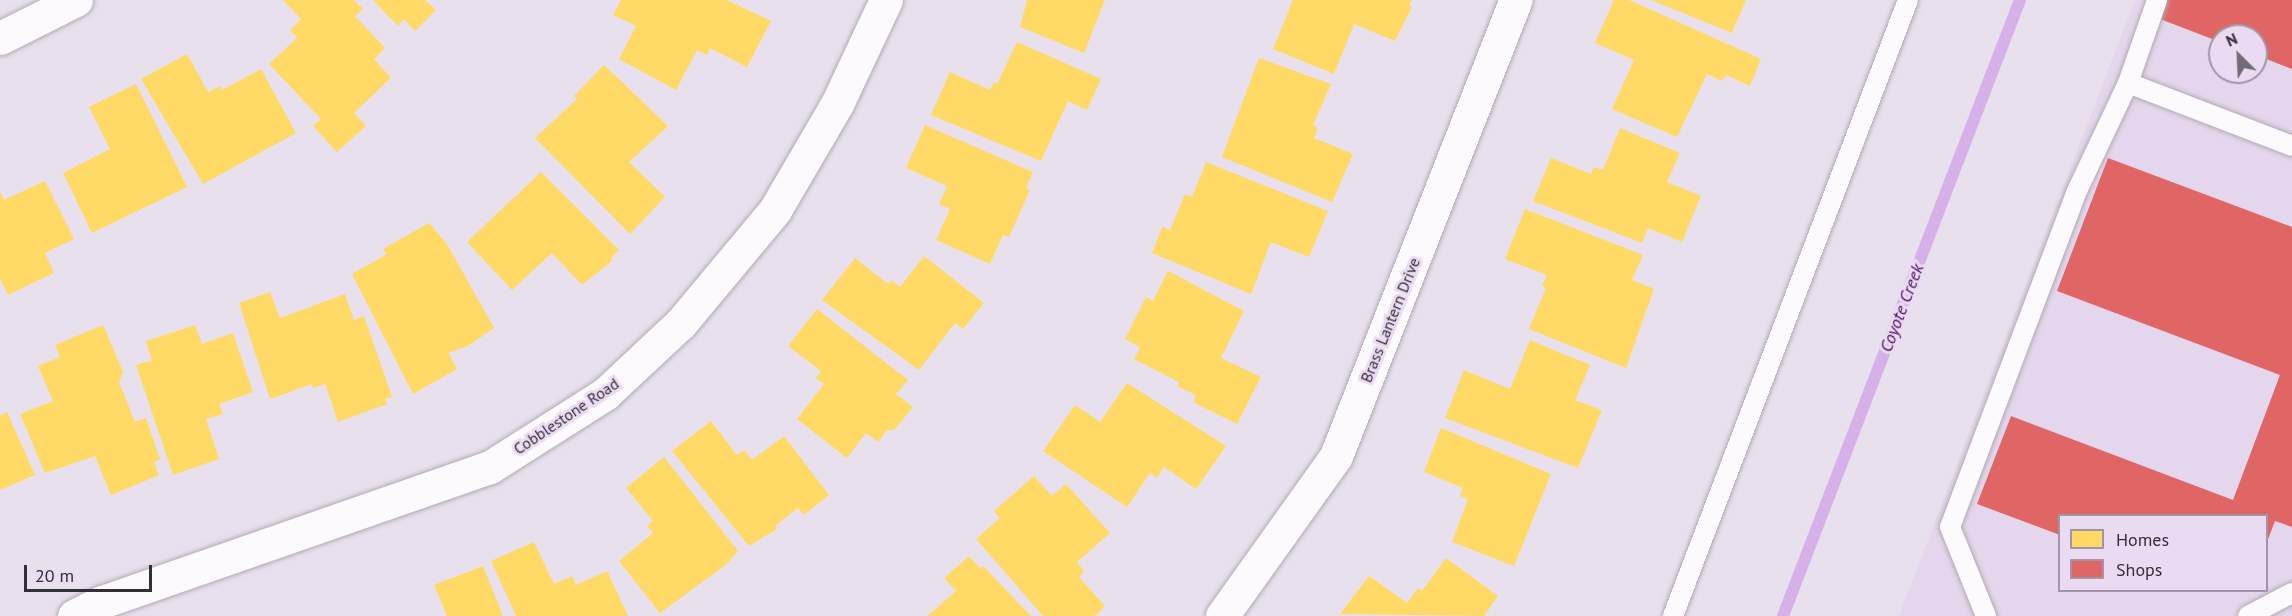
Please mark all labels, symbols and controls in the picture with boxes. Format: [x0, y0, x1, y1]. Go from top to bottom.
north arrow [2208, 24, 2268, 84]
text: N [2223, 28, 2240, 51]
street label: Brass Lantern Drive [1356, 255, 1424, 385]
water label: Coyote Creek [1875, 261, 1929, 355]
street label: Cobblestone Road [510, 374, 622, 458]
legend [2058, 514, 2268, 592]
text: Homes [2116, 528, 2169, 551]
scale bar [27, 553, 154, 591]
text: Shops [2116, 558, 2162, 581]
text: 20 m [35, 564, 74, 587]

